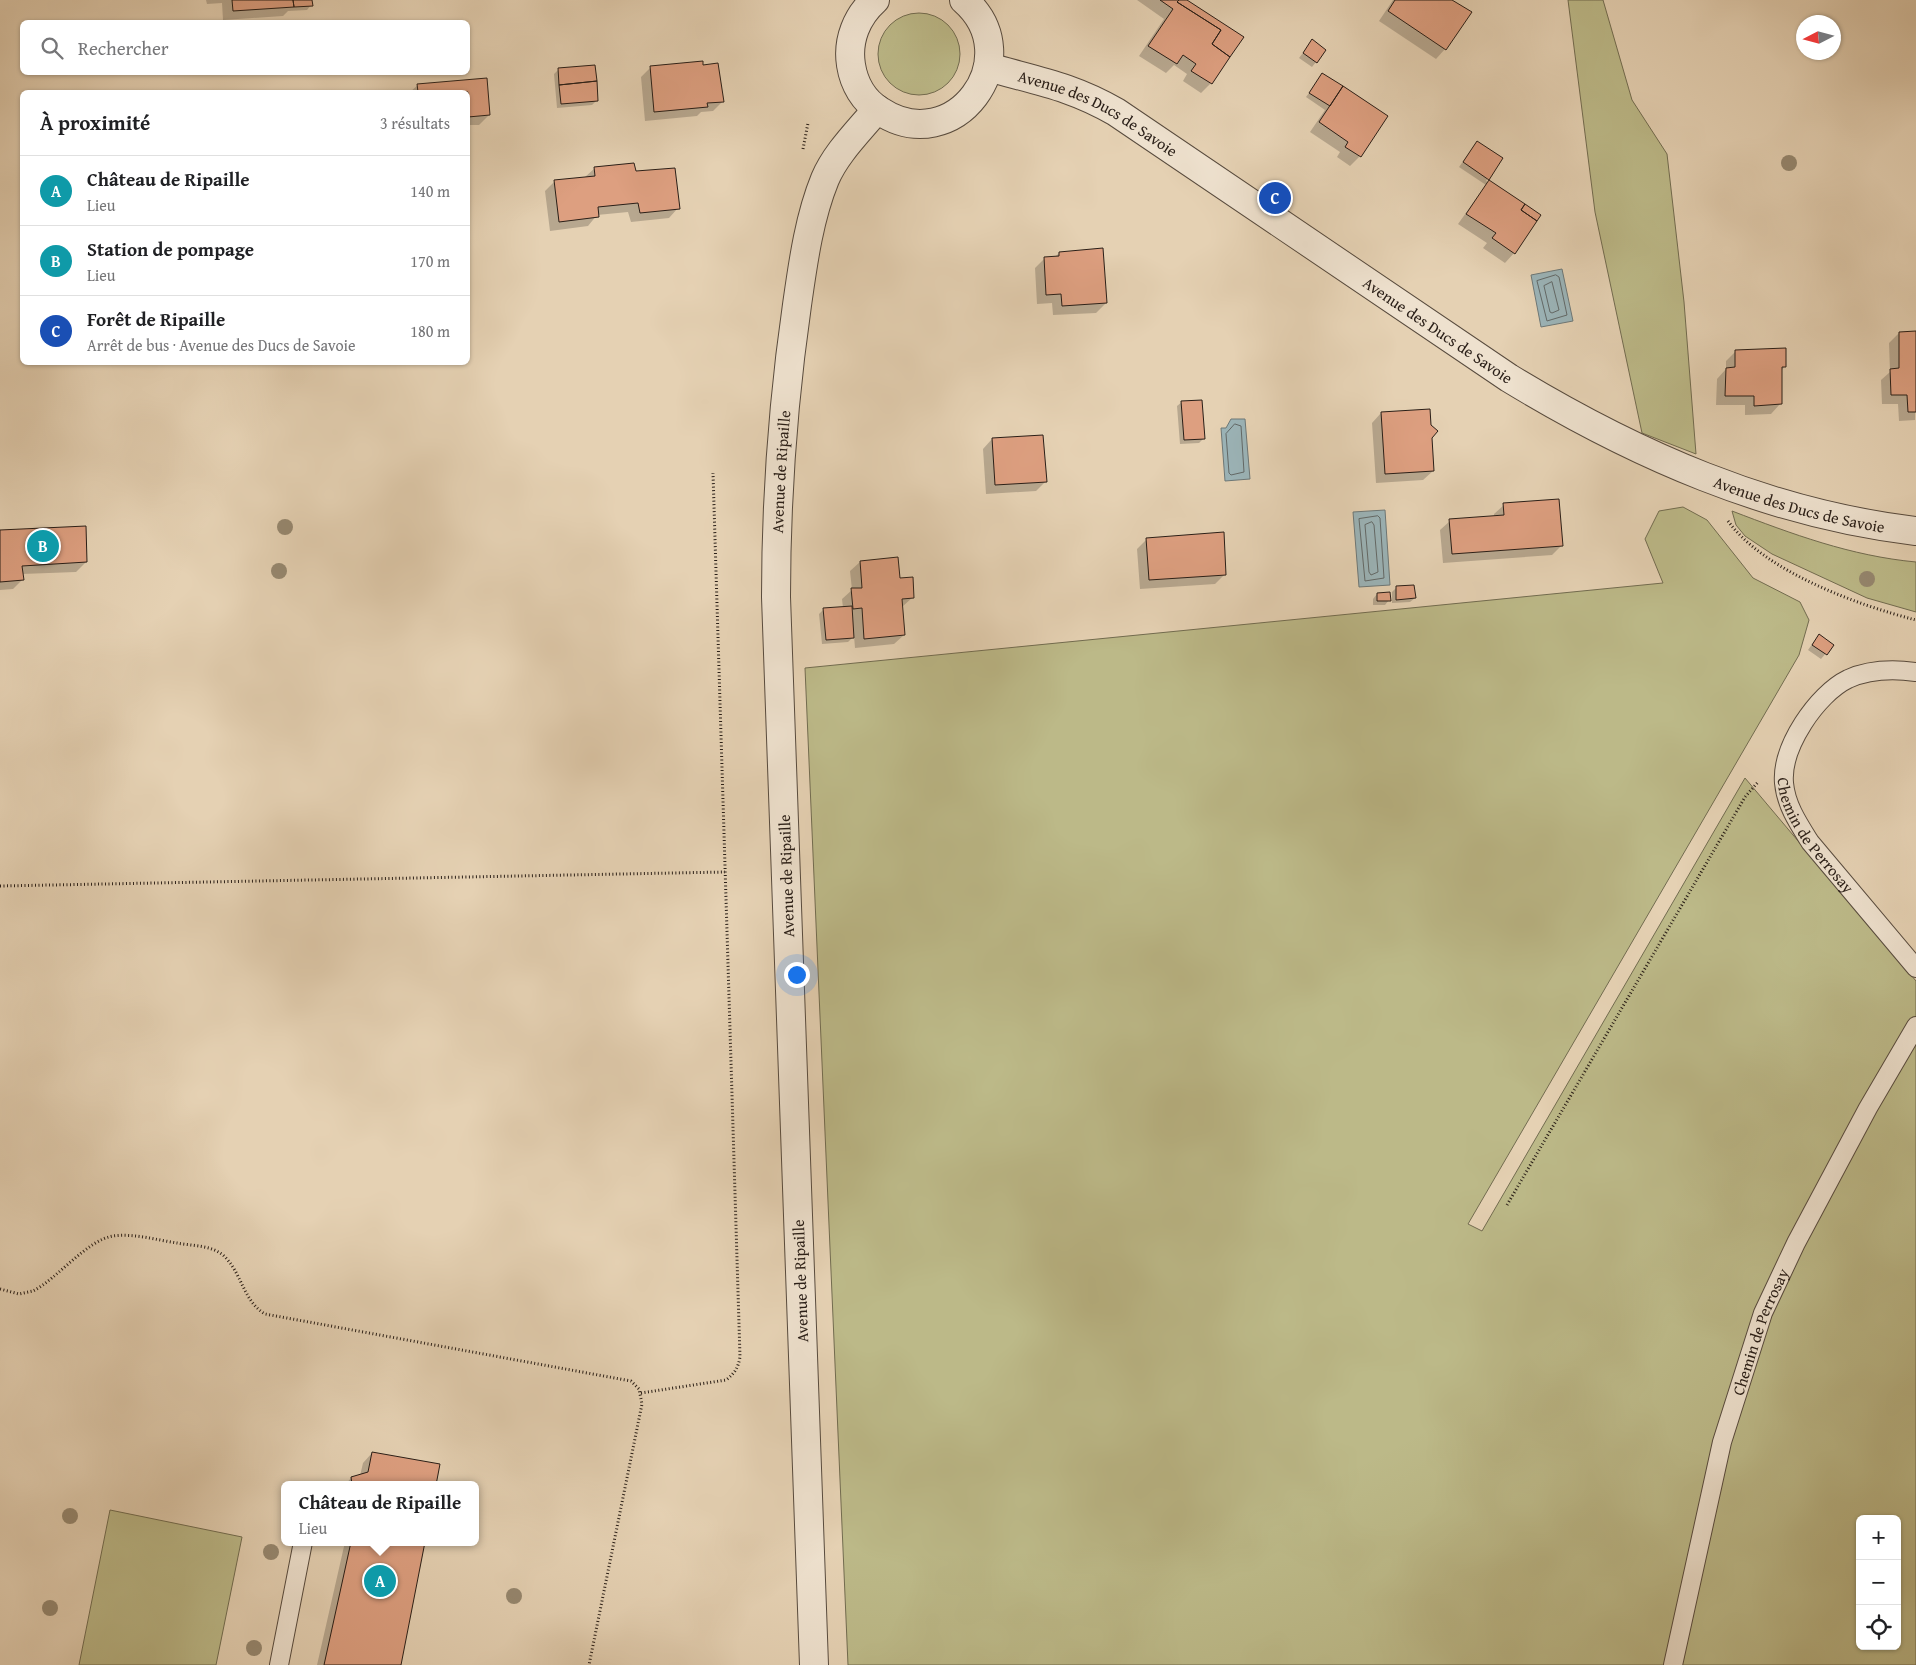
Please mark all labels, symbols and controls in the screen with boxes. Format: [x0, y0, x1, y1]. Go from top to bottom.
north arrow [1796, 15, 1841, 60]
search box [20, 20, 470, 75]
icon: search [38, 34, 66, 62]
text: Rechercher [78, 34, 169, 62]
street label: Avenue des Ducs de Savoie [1016, 64, 1182, 162]
text: À proximité [40, 107, 150, 138]
text: 3 résultats [380, 111, 450, 135]
text: Château de Ripaille [87, 165, 250, 193]
text: A [51, 179, 61, 203]
text: 140 m [410, 179, 450, 203]
pin: C [1259, 179, 1291, 217]
text: Lieu [87, 193, 115, 217]
text: Station de pompage [87, 235, 254, 263]
text: B [51, 249, 61, 273]
text: 170 m [410, 249, 450, 273]
text: Lieu [87, 263, 115, 287]
street label: Avenue des Ducs de Savoie [1358, 271, 1518, 389]
text: Forêt de Ripaille [87, 305, 225, 333]
text: C [51, 319, 61, 343]
text: 180 m [410, 319, 450, 343]
text: Arrêt de bus · Avenue des Ducs de Savoie [87, 333, 356, 357]
street label: Avenue de Ripaille [765, 409, 796, 534]
street label: Avenue des Ducs de Savoie [1710, 469, 1887, 539]
pin: B [27, 527, 59, 565]
street label: Chemin de Perrosay [1772, 777, 1860, 898]
street label: Avenue de Ripaille [772, 814, 800, 938]
your location [784, 962, 810, 988]
street label: Avenue de Ripaille [786, 1219, 814, 1343]
street label: Chemin de Perrosay [1726, 1264, 1794, 1398]
popup [281, 1481, 479, 1546]
text: Château de Ripaille [299, 1488, 461, 1516]
map controls [1856, 1515, 1901, 1650]
button: + [1856, 1515, 1901, 1560]
text: Lieu [299, 1516, 327, 1540]
button: − [1856, 1560, 1901, 1605]
pin: A [364, 1562, 396, 1600]
button: locate [1856, 1605, 1901, 1650]

